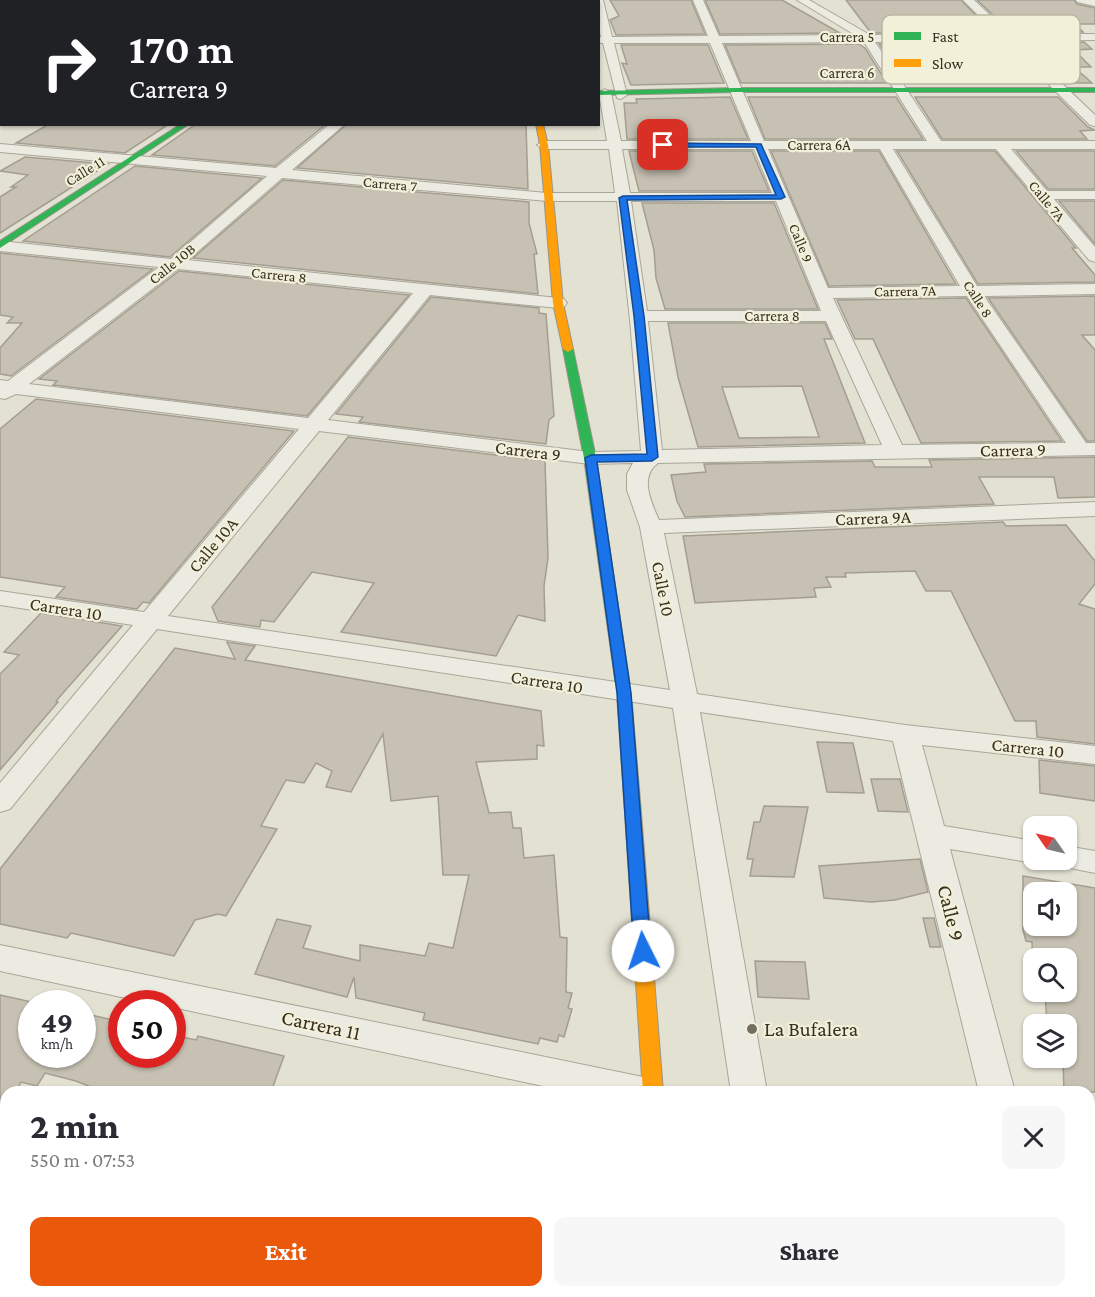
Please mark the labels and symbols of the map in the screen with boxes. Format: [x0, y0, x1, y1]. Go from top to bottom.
legend [882, 15, 1080, 84]
text: Fast [932, 28, 959, 45]
street label: Carrera 5 [820, 29, 874, 45]
text: Slow [932, 55, 964, 72]
street label: Carrera 6 [819, 65, 875, 81]
pin [637, 119, 688, 170]
street label: Carrera 6A [787, 137, 851, 153]
street label: Calle 11 [63, 153, 107, 189]
street label: Carrera 7 [362, 174, 418, 194]
street label: Calle 7A [1025, 177, 1069, 225]
street label: Calle 9 [786, 221, 816, 265]
street label: Calle 10B [146, 241, 198, 287]
street label: Carrera 8 [251, 264, 307, 286]
street label: Calle 8 [960, 277, 996, 321]
street label: Carrera 7A [874, 282, 937, 300]
street label: Carrera 8 [744, 308, 800, 324]
street label: Carrera 9 [494, 437, 562, 465]
street label: Carrera 9 [980, 439, 1046, 461]
street label: Carrera 9A [835, 507, 912, 529]
street label: Calle 10A [184, 513, 242, 577]
street label: Calle 10 [648, 560, 678, 618]
street label: Carrera 10 [28, 593, 104, 625]
street label: Carrera 10 [509, 666, 585, 698]
street label: Carrera 10 [991, 734, 1065, 762]
north arrow [1023, 816, 1077, 870]
street label: Calle 9 [932, 883, 970, 943]
position arrow [611, 919, 675, 983]
speed limit sign: 50 [108, 990, 186, 1068]
street label: Carrera 11 [279, 1005, 363, 1045]
place label: La Bufalera [764, 1017, 858, 1041]
marker: La Bufalera [745, 1022, 759, 1036]

